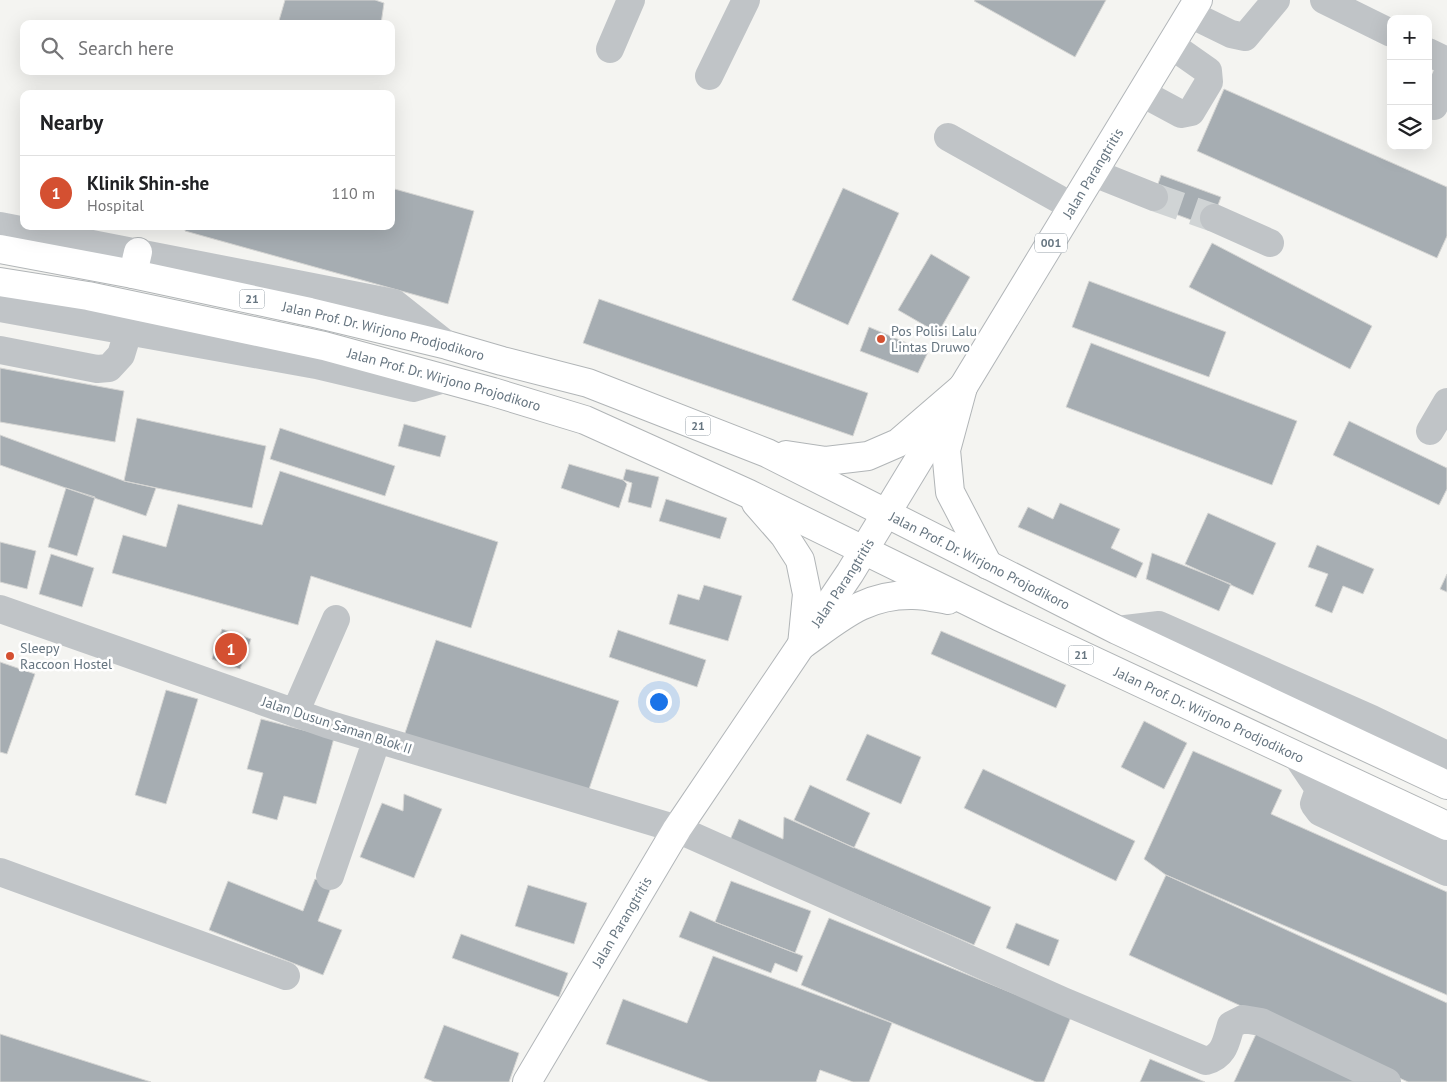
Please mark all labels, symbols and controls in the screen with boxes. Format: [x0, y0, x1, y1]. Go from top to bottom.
map controls [1387, 15, 1432, 150]
button: + [1387, 15, 1432, 60]
search box [20, 20, 395, 75]
icon: search [38, 34, 66, 62]
text: Search here [78, 36, 174, 60]
button: − [1387, 60, 1432, 105]
button: layers [1387, 105, 1432, 150]
text: Nearby [40, 109, 103, 136]
street label: Jalan Parangtritis [1058, 125, 1127, 222]
text: Klinik Shin-she [87, 171, 209, 195]
text: 1 [51, 183, 61, 203]
text: 110 m [332, 183, 375, 203]
text: Hospital [87, 195, 144, 215]
road number: 001 [1035, 234, 1067, 252]
road number: 21 [240, 290, 264, 308]
street label: Jalan Prof. Dr. Wirjono Prodjodikoro [280, 297, 487, 364]
place label: Pos Polisi Lalu Lintas Druwo [891, 322, 977, 356]
marker: Pos Polisi Lalu Lintas Druwo [875, 333, 887, 345]
street label: Jalan Prof. Dr. Wirjono Projodikoro [344, 344, 543, 415]
road number: 21 [686, 416, 710, 436]
street label: Jalan Prof. Dr. Wirjono Projodikoro [886, 507, 1073, 614]
street label: Jalan Parangtritis [807, 535, 878, 631]
pin: 1 [215, 630, 247, 668]
place label: Sleepy Raccoon Hostel [20, 639, 112, 673]
road number: 21 [1068, 646, 1094, 664]
marker: Sleepy Raccoon Hostel [4, 650, 16, 662]
street label: Jalan Prof. Dr. Wirjono Prodjodikoro [1110, 662, 1307, 767]
your location [646, 689, 672, 715]
street label: Jalan Dusun Saman Blok II [259, 692, 414, 758]
street label: Jalan Parangtritis [587, 873, 656, 972]

